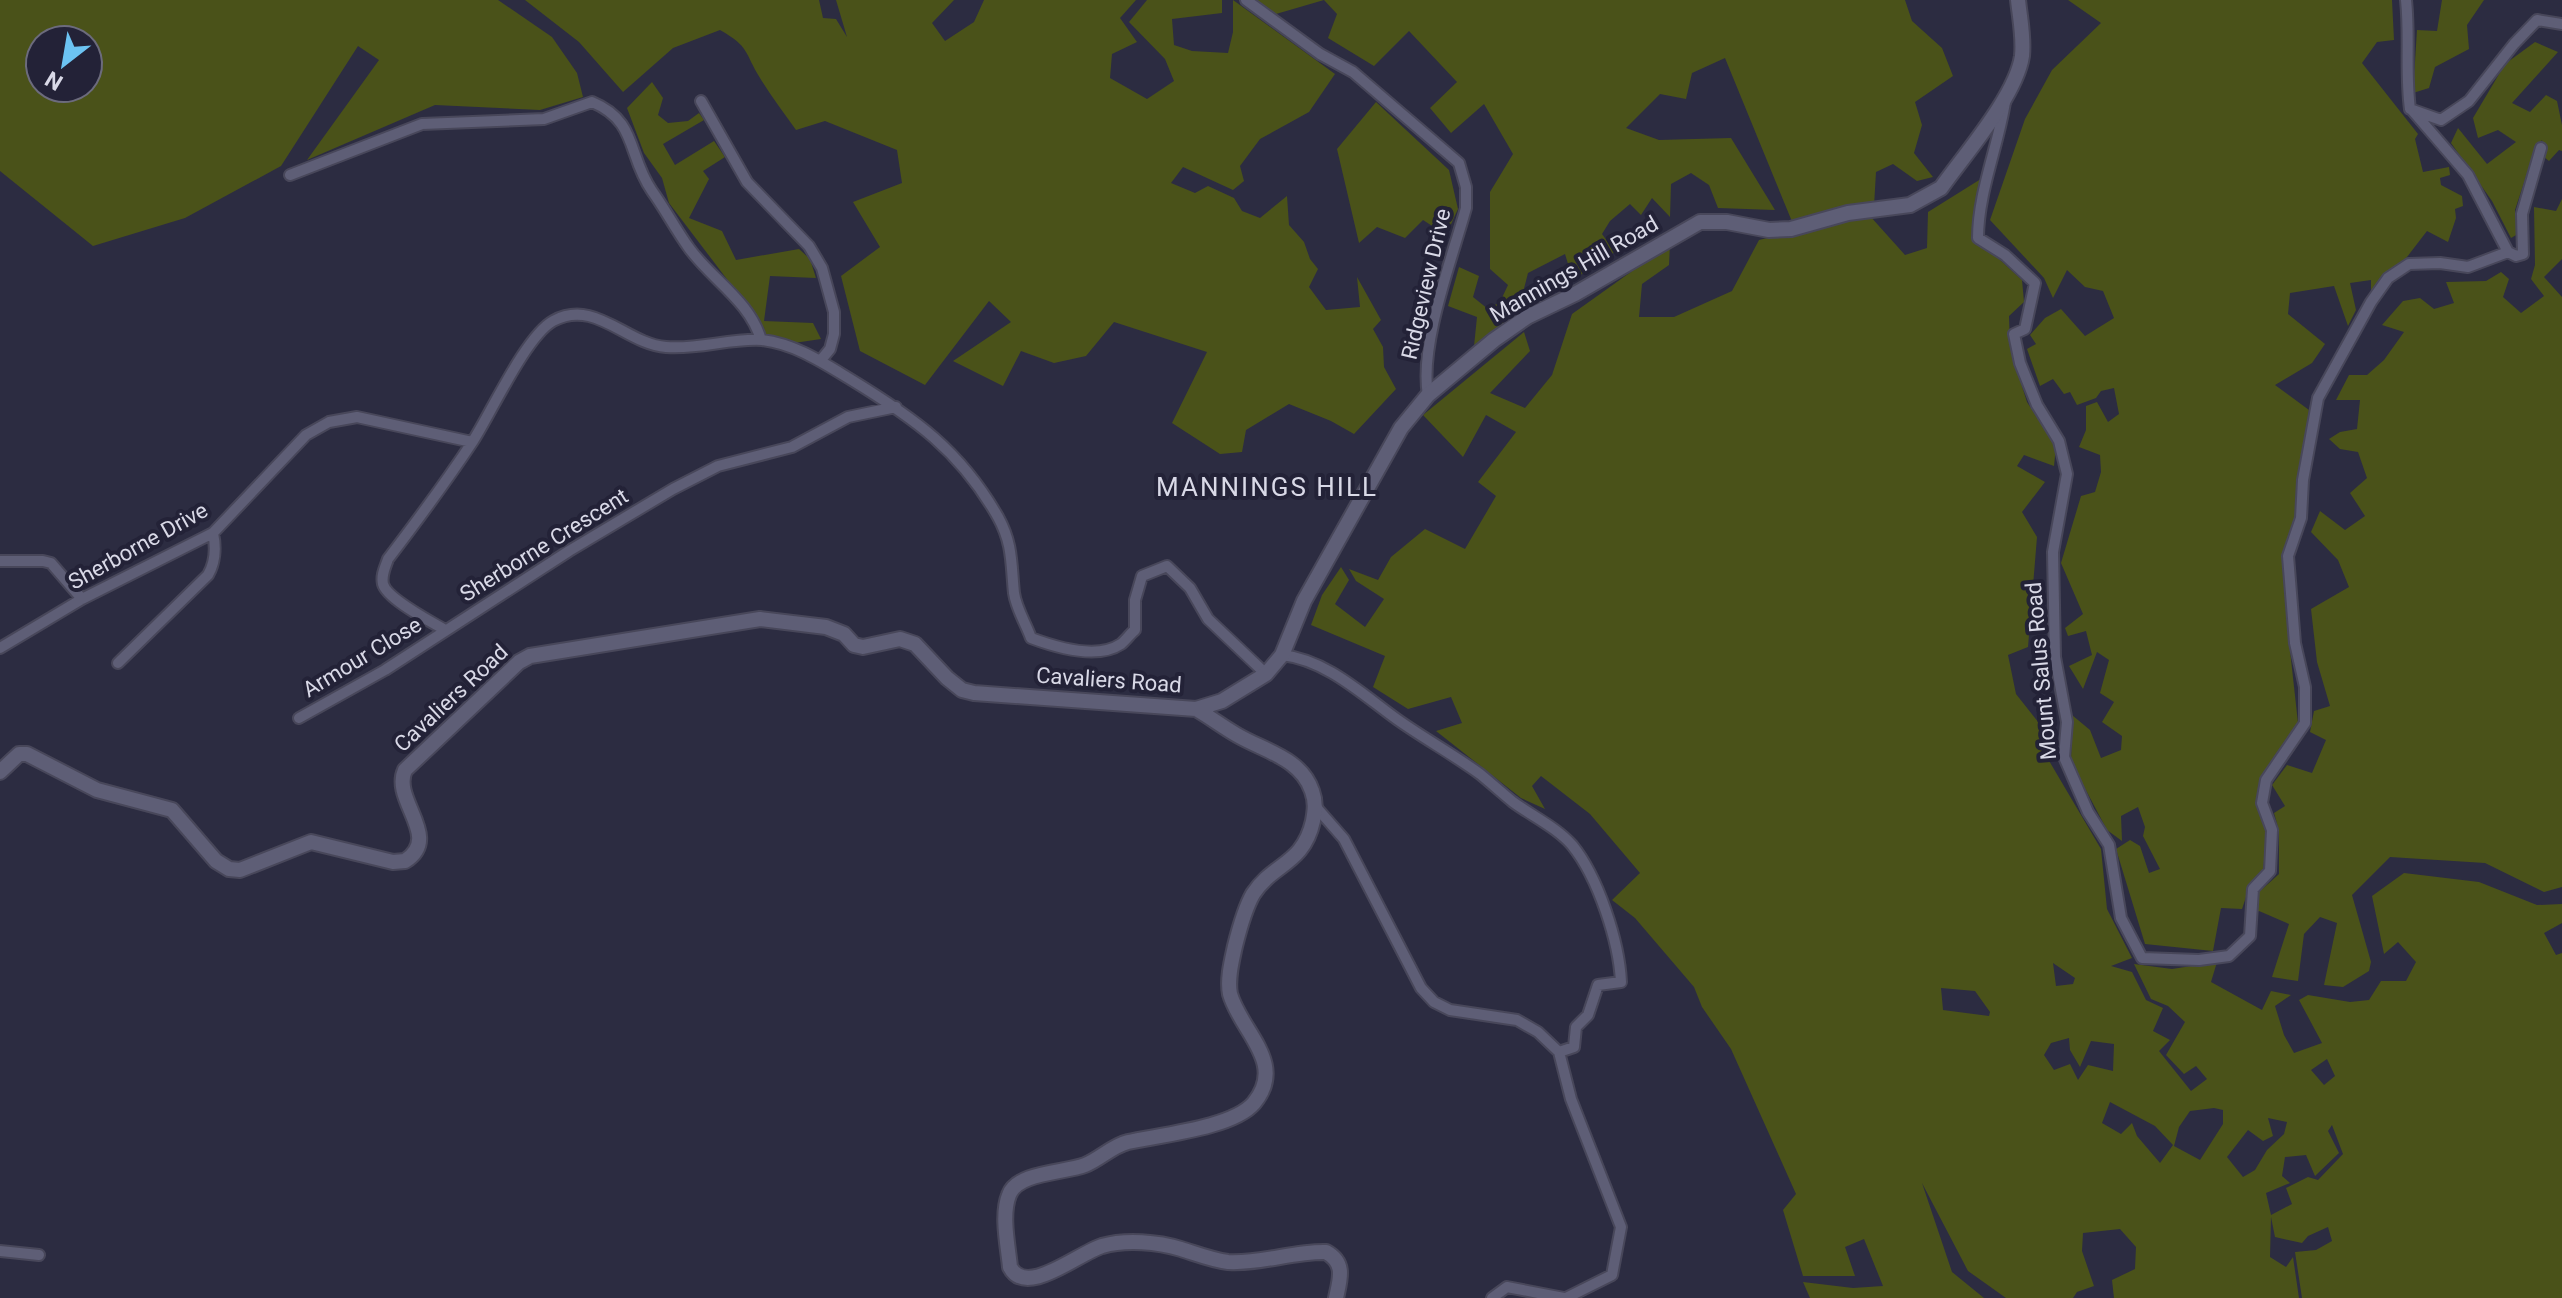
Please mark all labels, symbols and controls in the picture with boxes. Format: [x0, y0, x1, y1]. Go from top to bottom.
north arrow [24, 24, 104, 104]
text: N [41, 66, 67, 95]
street label: Ridgeview Drive [1396, 206, 1456, 362]
street label: Mannings Hill Road [1486, 211, 1662, 327]
district label: MANNINGS HILL [1156, 472, 1378, 502]
street label: Sherborne Crescent [456, 483, 632, 607]
street label: Sherborne Drive [64, 497, 212, 595]
street label: Mount Salus Road [2021, 581, 2061, 761]
street label: Armour Close [298, 612, 426, 702]
street label: Cavaliers Road [389, 639, 513, 757]
street label: Cavaliers Road [1035, 662, 1183, 698]

